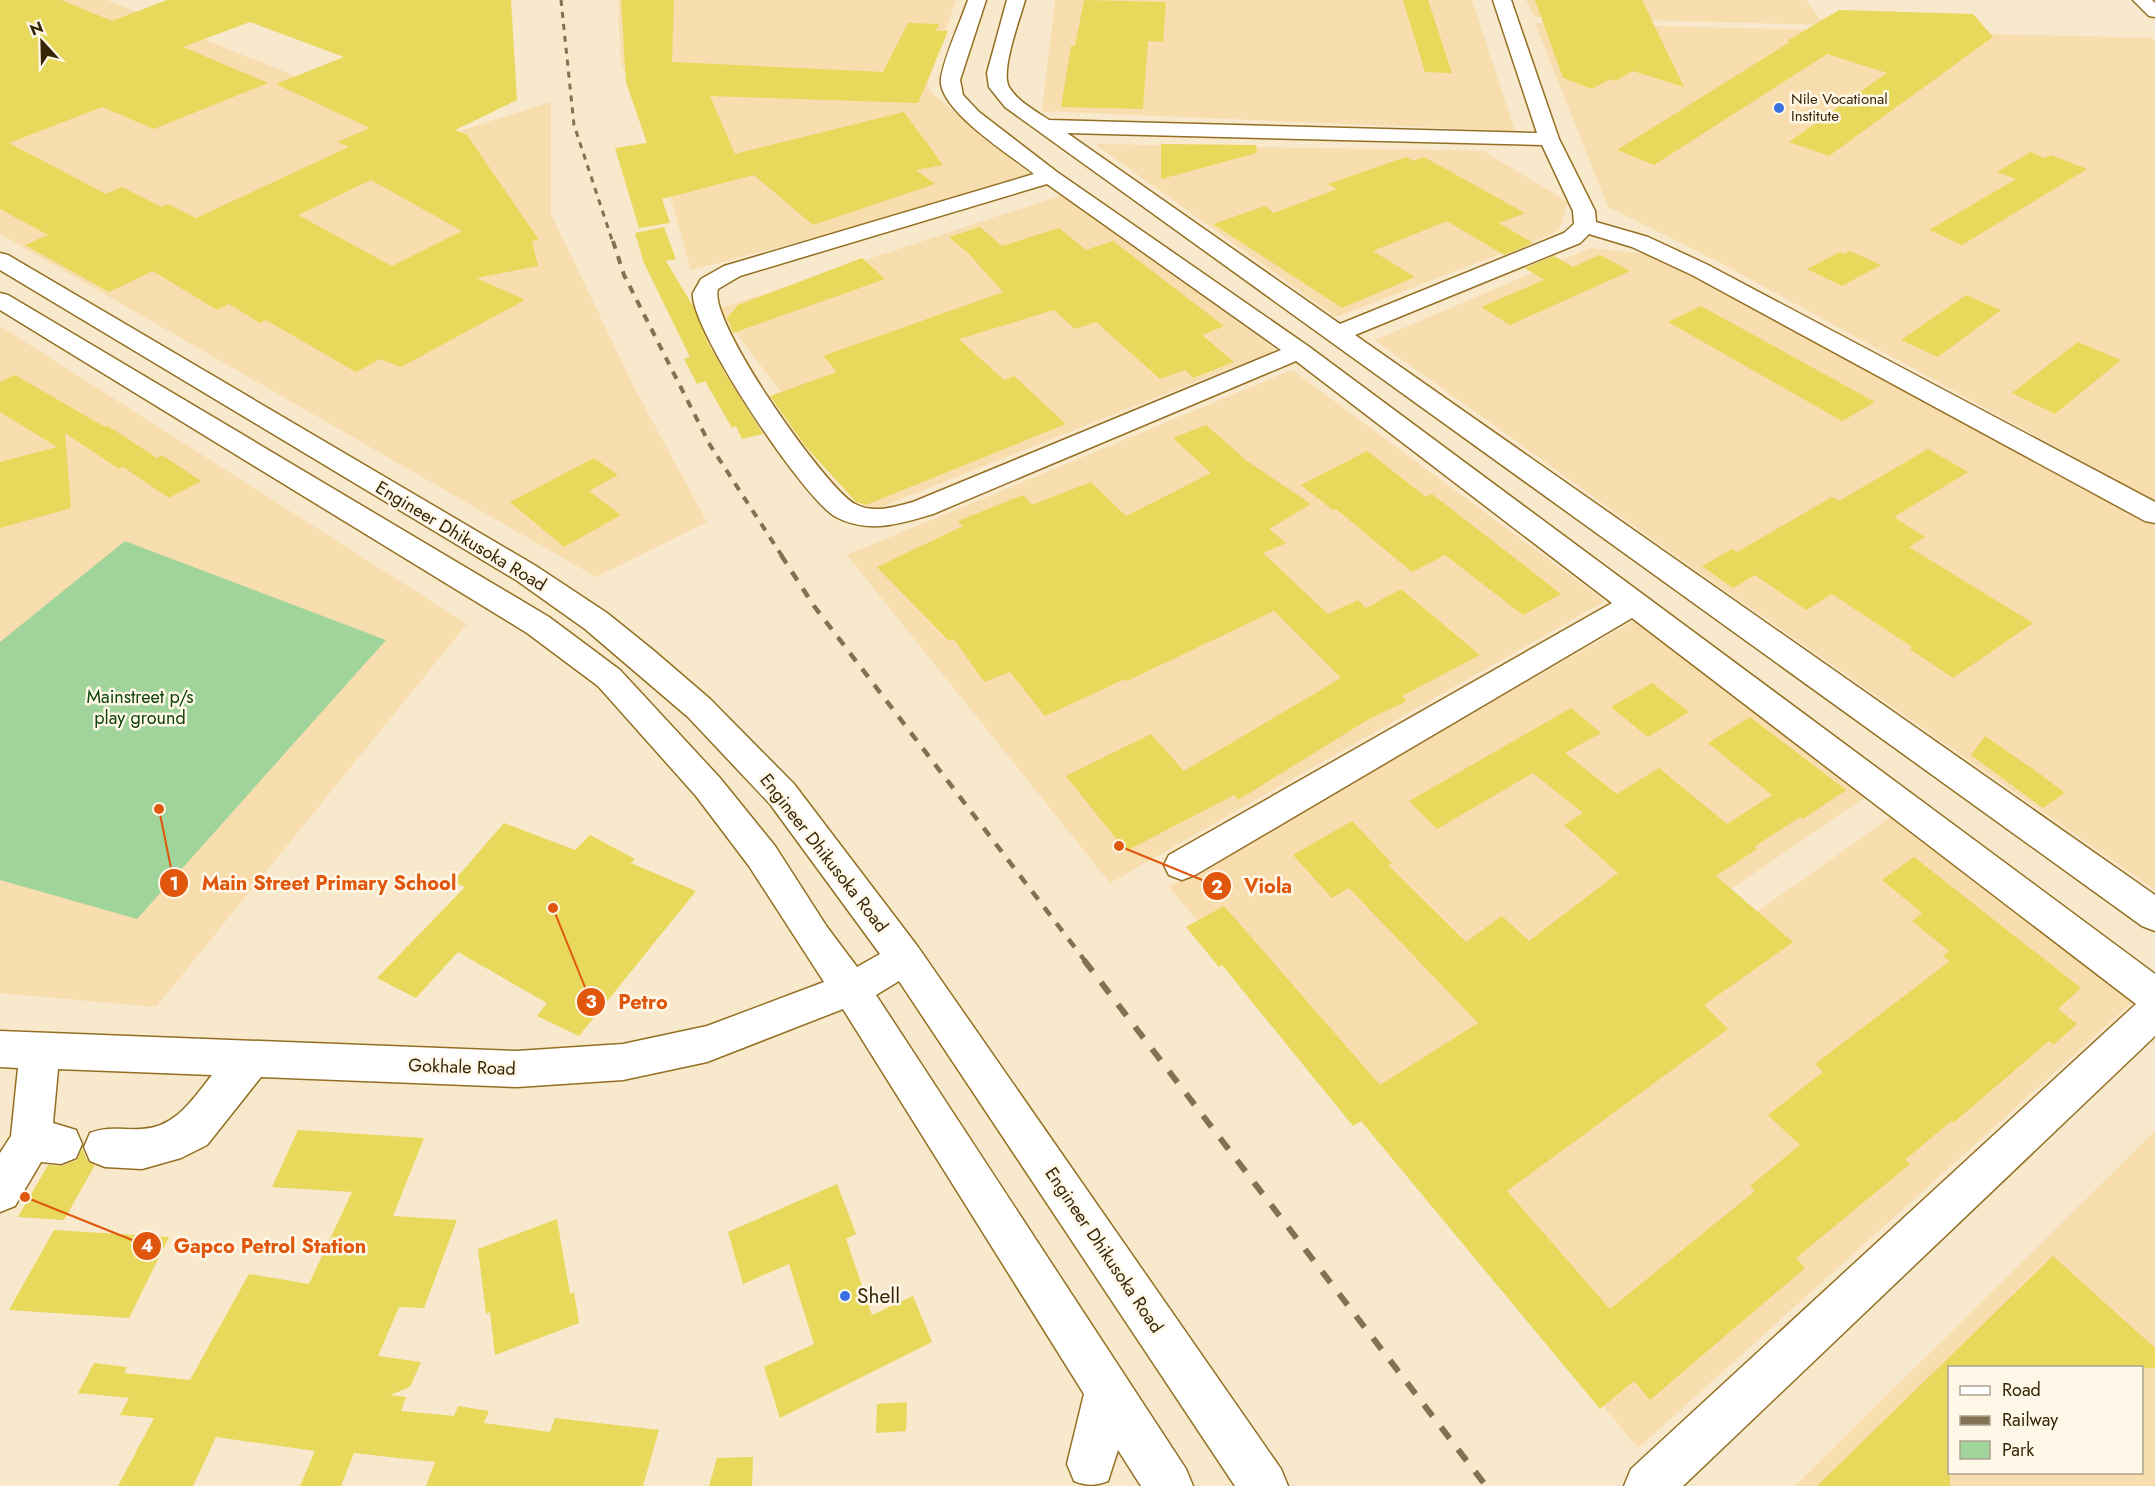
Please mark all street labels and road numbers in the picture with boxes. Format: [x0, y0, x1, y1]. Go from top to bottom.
street label: Engineer Dhikusoka Road [371, 475, 551, 597]
street label: Engineer Dhikusoka Road [754, 768, 894, 938]
street label: Gokhale Road [408, 1052, 516, 1082]
street label: Engineer Dhikusoka Road [1039, 1162, 1169, 1338]

